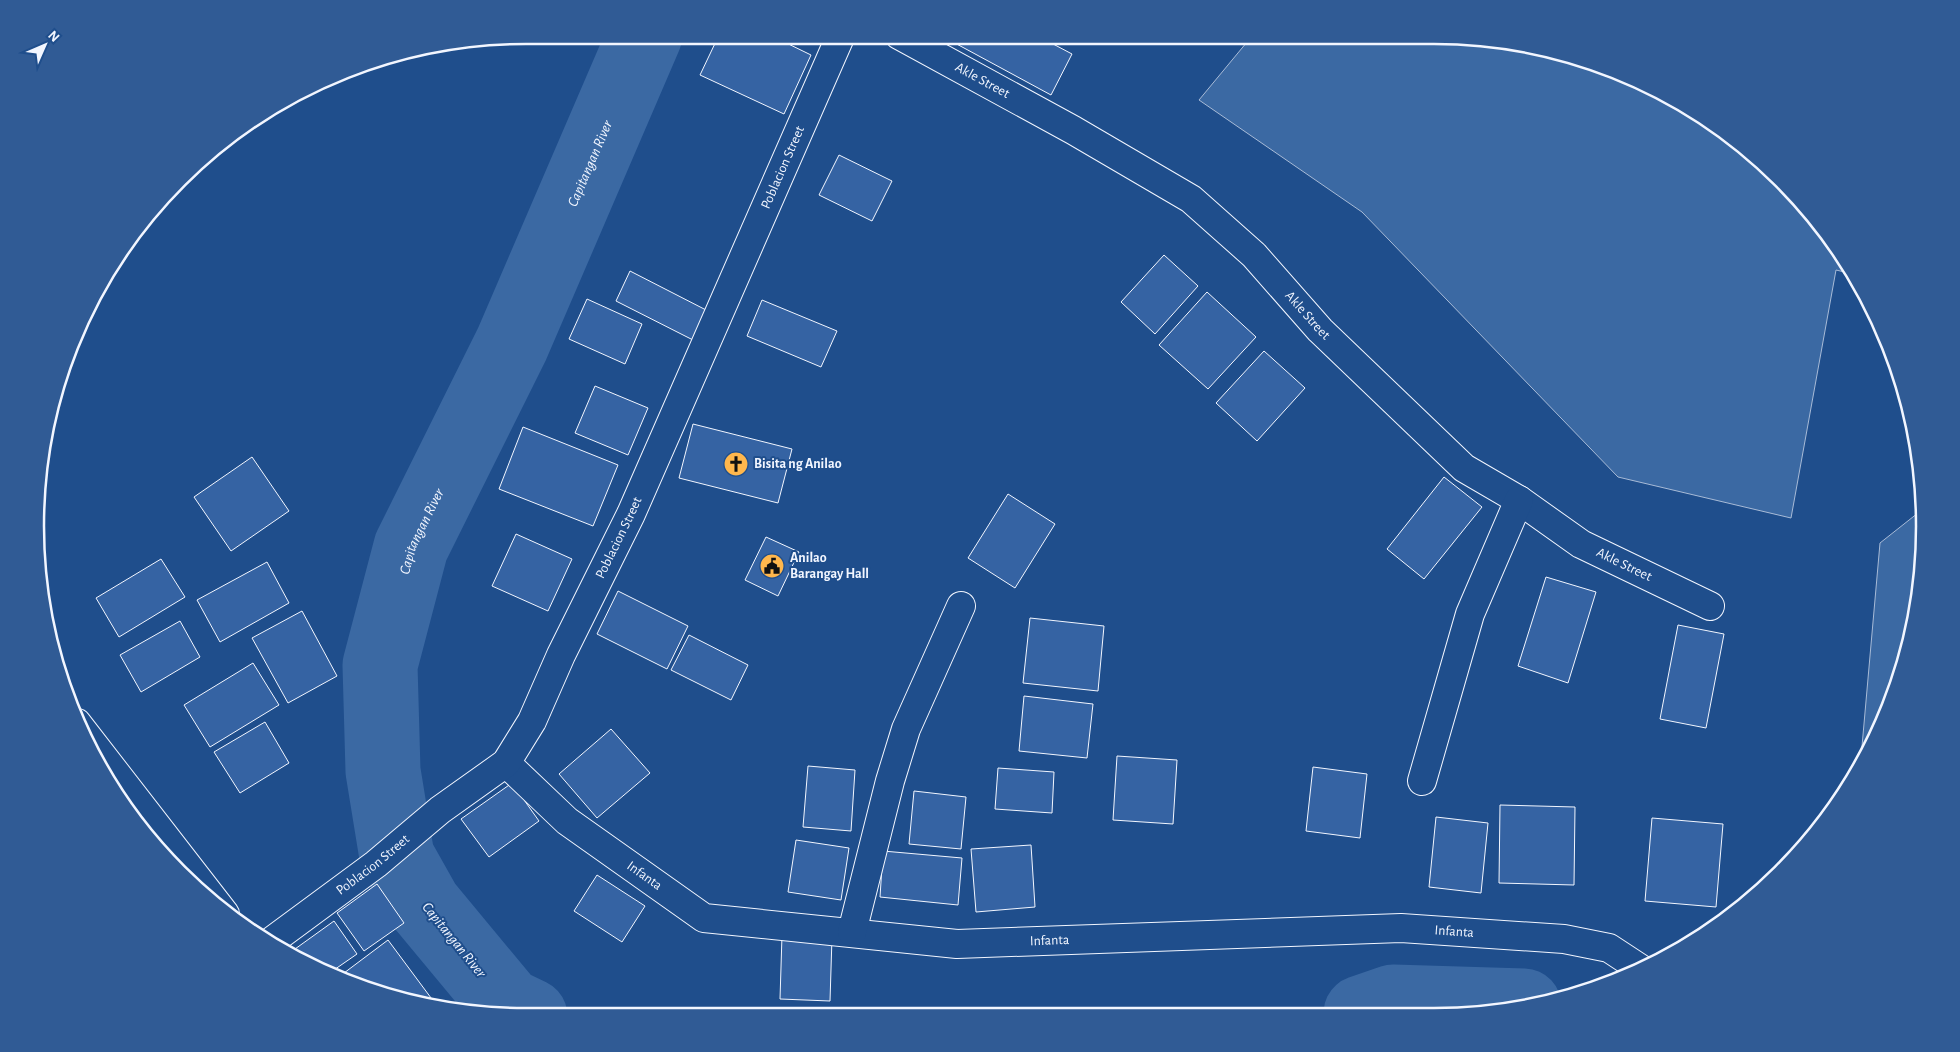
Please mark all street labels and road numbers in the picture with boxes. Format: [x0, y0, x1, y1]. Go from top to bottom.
street label: Akle Street [953, 60, 1012, 101]
street label: Poblacion Street [759, 124, 807, 211]
street label: Akle Street [1282, 289, 1333, 343]
street label: Poblacion Street [593, 494, 645, 581]
street label: Akle Street [1594, 545, 1654, 584]
street label: Poblacion Street [334, 832, 413, 898]
street label: Infanta [624, 859, 665, 893]
street label: Infanta [1434, 923, 1475, 940]
street label: Infanta [1030, 933, 1070, 948]

